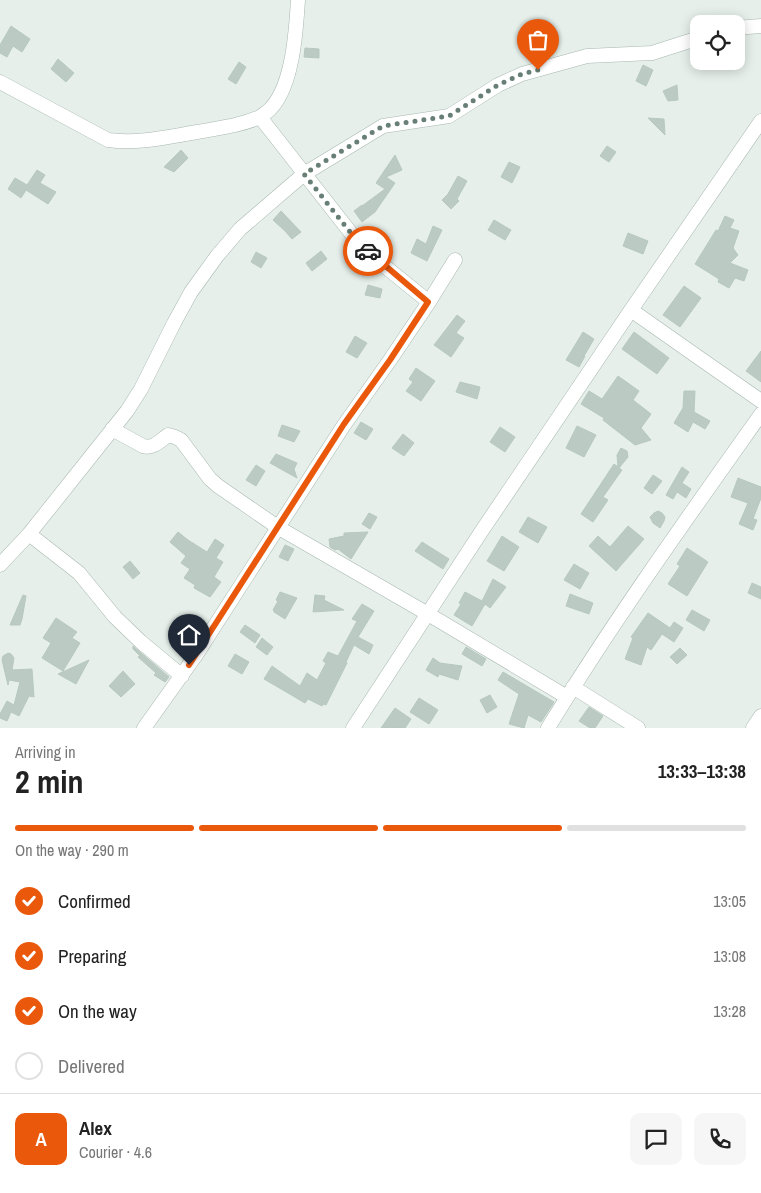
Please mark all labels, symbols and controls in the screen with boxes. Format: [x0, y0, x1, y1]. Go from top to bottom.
map controls [690, 15, 745, 70]
button: locate [690, 15, 745, 70]
pin [517, 19, 559, 70]
icon: bag [524, 26, 552, 54]
courier [343, 226, 393, 276]
icon: car [354, 237, 382, 265]
pin [168, 614, 210, 665]
icon: home [175, 621, 203, 649]
text: Arriving in [15, 741, 76, 763]
text: 13:33–13:38 [658, 758, 746, 784]
text: 2 min [15, 760, 84, 803]
text: On the way · 290 m [15, 839, 129, 861]
icon: check [15, 887, 43, 915]
text: Confirmed [58, 888, 131, 914]
text: 13:05 [713, 890, 746, 912]
icon: check [15, 942, 43, 970]
text: Preparing [58, 943, 126, 969]
text: 13:08 [713, 945, 746, 967]
icon: check [15, 997, 43, 1025]
text: On the way [58, 998, 137, 1024]
text: 13:28 [713, 1000, 746, 1022]
text: Delivered [58, 1053, 125, 1079]
button: chat [630, 1113, 682, 1165]
button: phone [694, 1113, 746, 1165]
text: Alex [79, 1115, 112, 1141]
text: A [35, 1126, 47, 1152]
text: Courier · 4.6 [79, 1141, 152, 1163]

